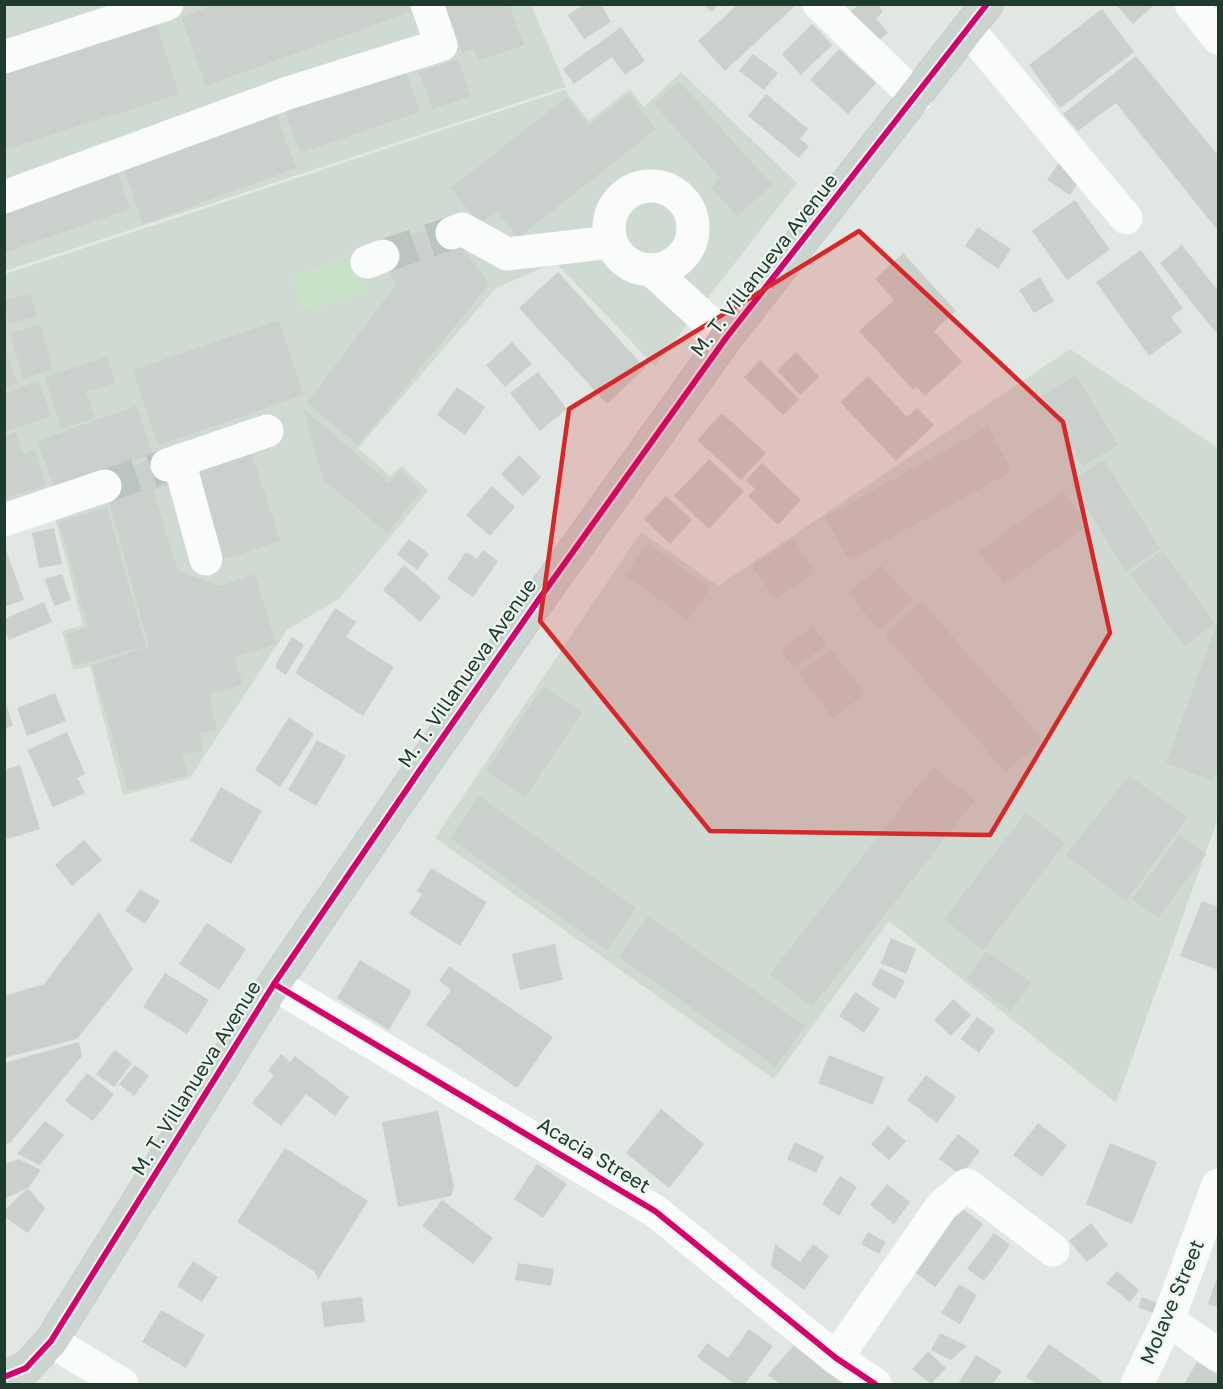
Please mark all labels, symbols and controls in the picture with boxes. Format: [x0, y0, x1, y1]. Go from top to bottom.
street label: M. T. Villanueva Avenue [684, 168, 842, 360]
street label: M. T. Villanueva Avenue [392, 573, 541, 772]
street label: M. T. Villanueva Avenue [125, 976, 265, 1179]
street label: Acacia Street [534, 1111, 655, 1197]
street label: Molave Street [1134, 1236, 1208, 1368]

